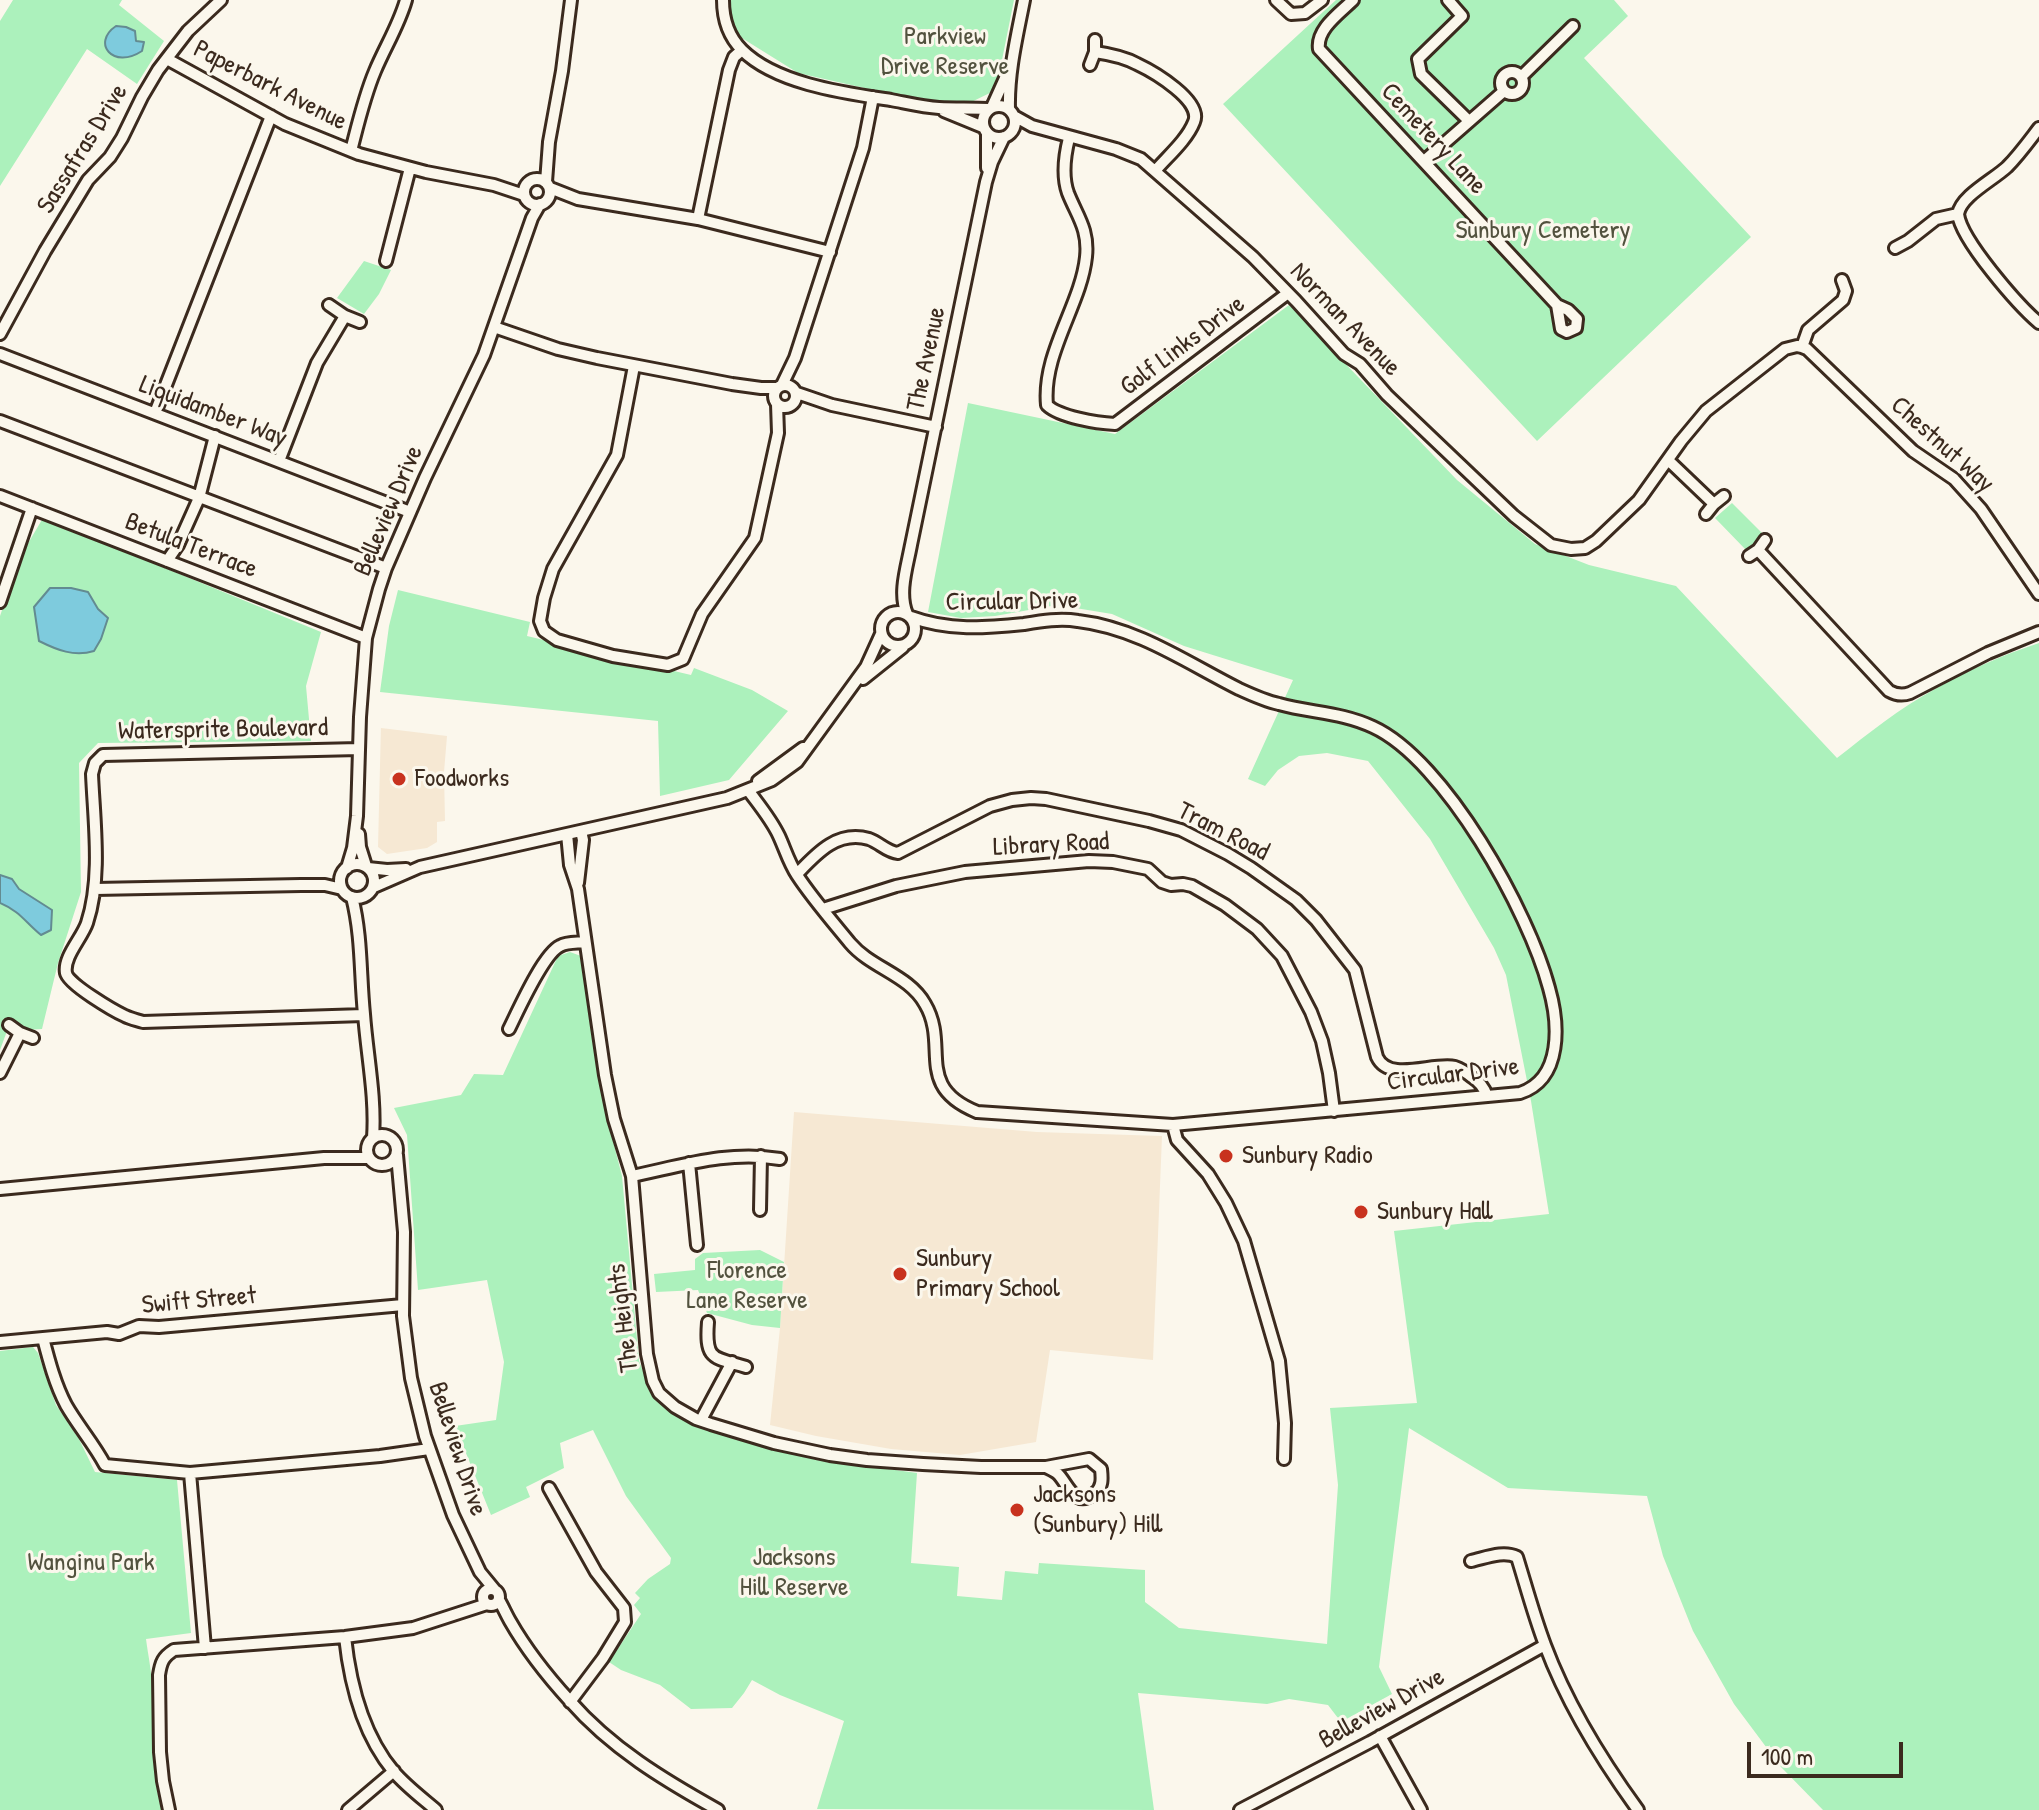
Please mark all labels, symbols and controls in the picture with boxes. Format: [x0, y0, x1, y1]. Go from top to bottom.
park label: Parkview Drive Reserve [881, 21, 1009, 82]
street label: Paperbark Avenue [188, 34, 352, 138]
street label: Cemetery Lane [1374, 77, 1492, 201]
street label: Sassafras Drive [31, 78, 135, 220]
park label: Sunbury Cemetery [1455, 215, 1631, 247]
street label: Norman Avenue [1283, 257, 1407, 383]
street label: Golf Links Drive [1114, 289, 1252, 403]
street label: The Avenue [901, 304, 953, 414]
street label: Liquidamber Way [135, 369, 291, 455]
street label: Chestnut Way [1884, 390, 2000, 500]
street label: Belleview Drive [348, 441, 430, 581]
street label: Betula Terrace [120, 507, 262, 585]
street label: Circular Drive [945, 585, 1079, 619]
street label: Watersprite Boulevard [118, 713, 328, 747]
place label: Foodworks [415, 763, 509, 795]
marker: Foodworks [390, 770, 408, 788]
street label: Tram Road [1172, 796, 1274, 868]
street label: Library Road [992, 826, 1110, 864]
street label: Circular Drive [1385, 1051, 1521, 1099]
place label: Sunbury Radio [1242, 1140, 1373, 1172]
marker: Sunbury Radio [1217, 1147, 1235, 1165]
place label: Sunbury Hall [1377, 1196, 1493, 1228]
marker: Sunbury Hall [1352, 1203, 1370, 1221]
place label: Sunbury Primary School [916, 1243, 1060, 1304]
park label: Florence Lane Reserve [686, 1255, 808, 1316]
street label: The Heights [602, 1262, 646, 1374]
marker: Sunbury Primary School [891, 1265, 909, 1283]
street label: Swift Street [141, 1280, 257, 1322]
street label: Belleview Drive [421, 1378, 493, 1520]
place label: Jacksons (Sunbury) Hill [1033, 1479, 1163, 1540]
marker: Jacksons (Sunbury) Hill [1008, 1501, 1026, 1519]
park label: Jacksons Hill Reserve [740, 1542, 848, 1604]
park label: Wanginu Park [28, 1547, 154, 1579]
street label: Belleview Drive [1314, 1662, 1450, 1756]
scale bar [1751, 1726, 1907, 1776]
text: 100 m [1761, 1740, 1813, 1772]

